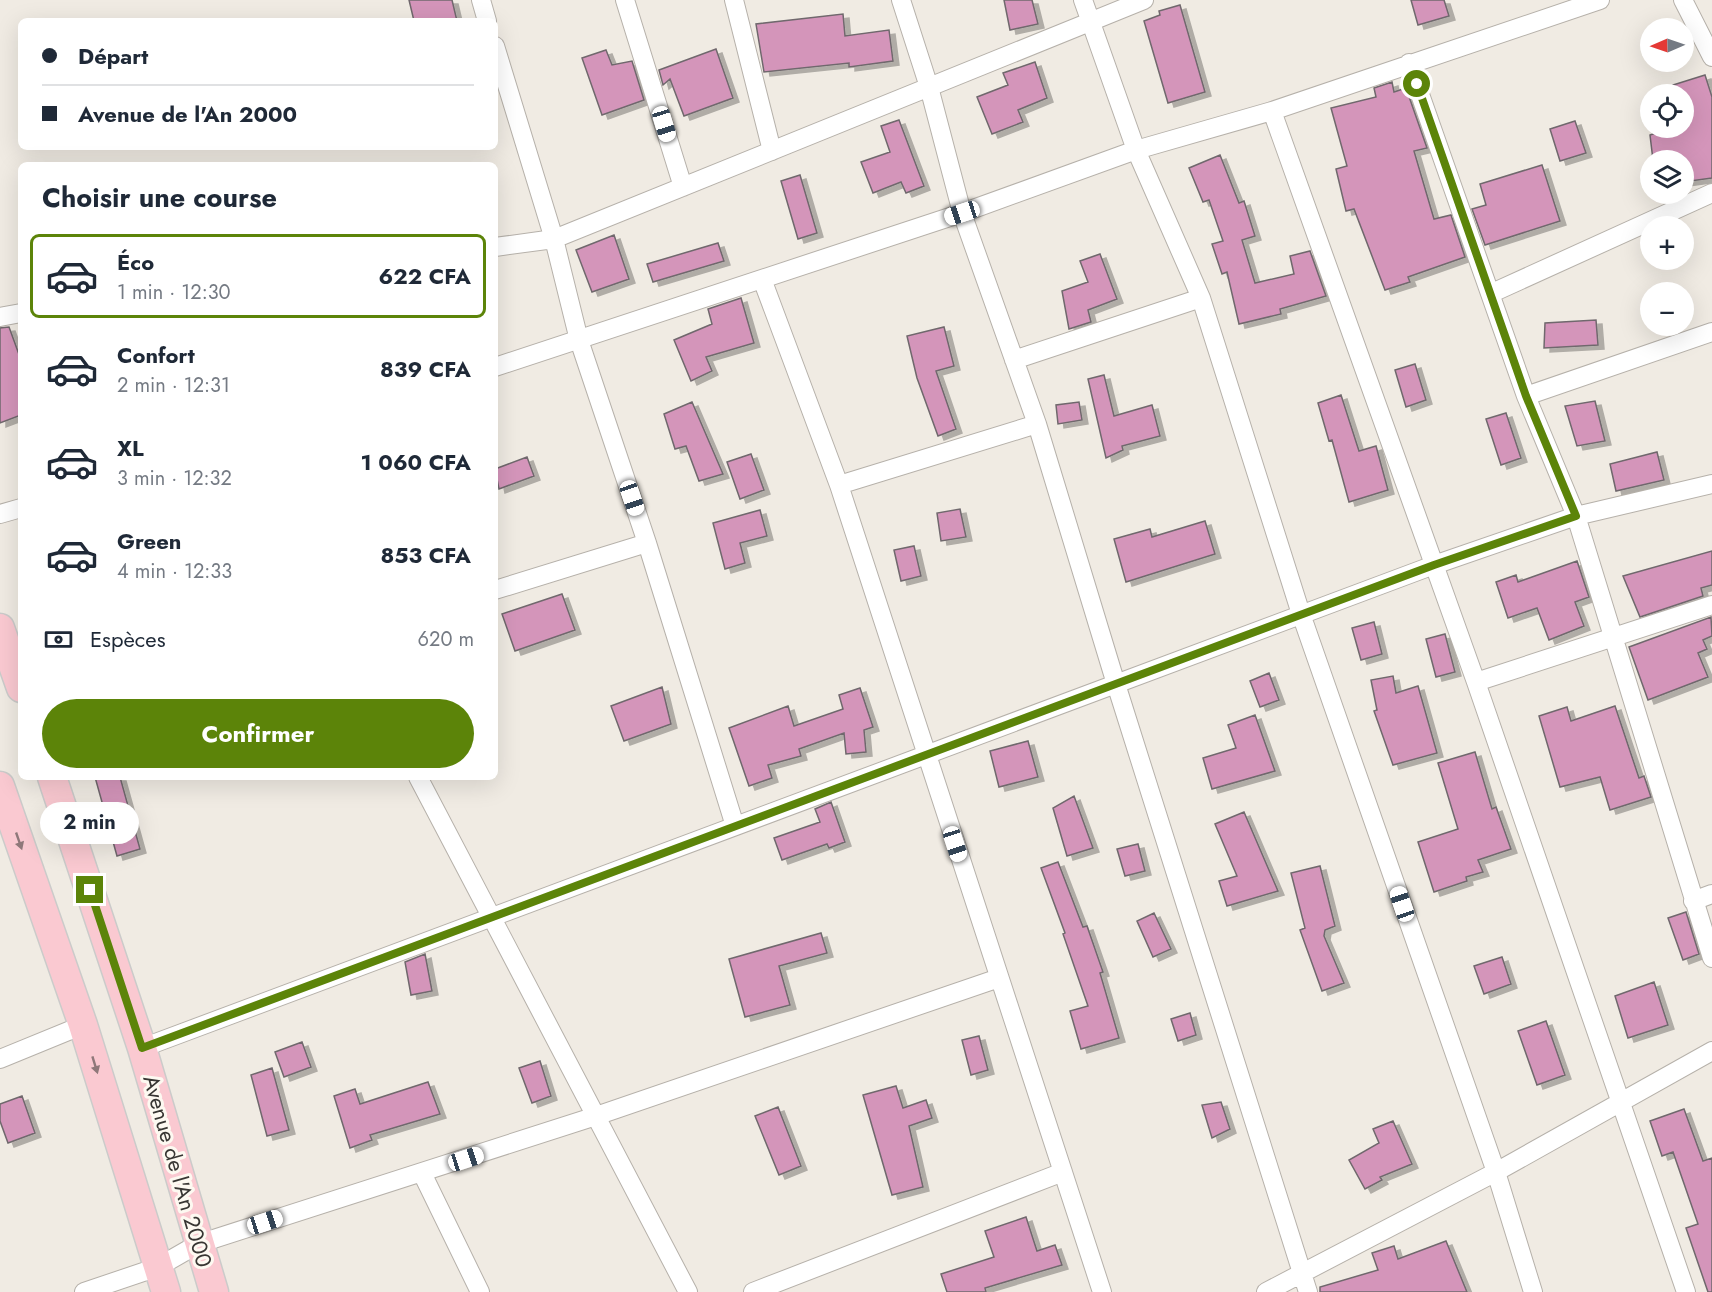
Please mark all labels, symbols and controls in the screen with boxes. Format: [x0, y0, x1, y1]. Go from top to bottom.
north arrow [1640, 18, 1694, 72]
map controls [1640, 18, 1694, 336]
text: Départ [78, 40, 148, 72]
route start [1403, 70, 1430, 97]
button: locate [1640, 84, 1694, 138]
text: Avenue de l'An 2000 [78, 98, 297, 130]
car [650, 104, 678, 144]
button: layers [1640, 150, 1694, 204]
text: Choisir une course [42, 178, 277, 217]
car [942, 199, 982, 227]
button: + [1640, 216, 1694, 270]
text: Éco [117, 246, 154, 278]
icon: car [45, 249, 99, 303]
text: 622 CFA [379, 260, 471, 292]
text: 1 min · 12:30 [117, 278, 231, 307]
button: − [1640, 282, 1694, 336]
text: Confort [117, 339, 195, 371]
icon: car [45, 342, 99, 396]
text: 839 CFA [380, 353, 471, 385]
text: 2 min · 12:31 [117, 371, 230, 400]
text: XL [117, 432, 144, 464]
icon: car [45, 435, 99, 489]
text: 1 060 CFA [361, 446, 471, 478]
text: 3 min · 12:32 [117, 464, 232, 493]
car [618, 478, 646, 518]
text: Green [117, 525, 181, 557]
icon: car [45, 528, 99, 582]
text: 853 CFA [381, 539, 471, 571]
text: 4 min · 12:33 [117, 557, 232, 586]
icon: cash [42, 623, 75, 656]
text: Espèces [90, 623, 166, 655]
text: 620 m [418, 625, 474, 654]
button: Confirmer [42, 699, 474, 768]
callout: 2 min [40, 803, 140, 845]
text: 2 min [63, 808, 116, 837]
car [941, 824, 969, 864]
one-way arrow [15, 832, 25, 850]
route end [76, 876, 103, 903]
car [1388, 884, 1416, 924]
one-way arrow [91, 1056, 101, 1074]
street label: Avenue de l'An 2000 [135, 1071, 221, 1271]
car [446, 1145, 486, 1173]
car [245, 1208, 285, 1236]

